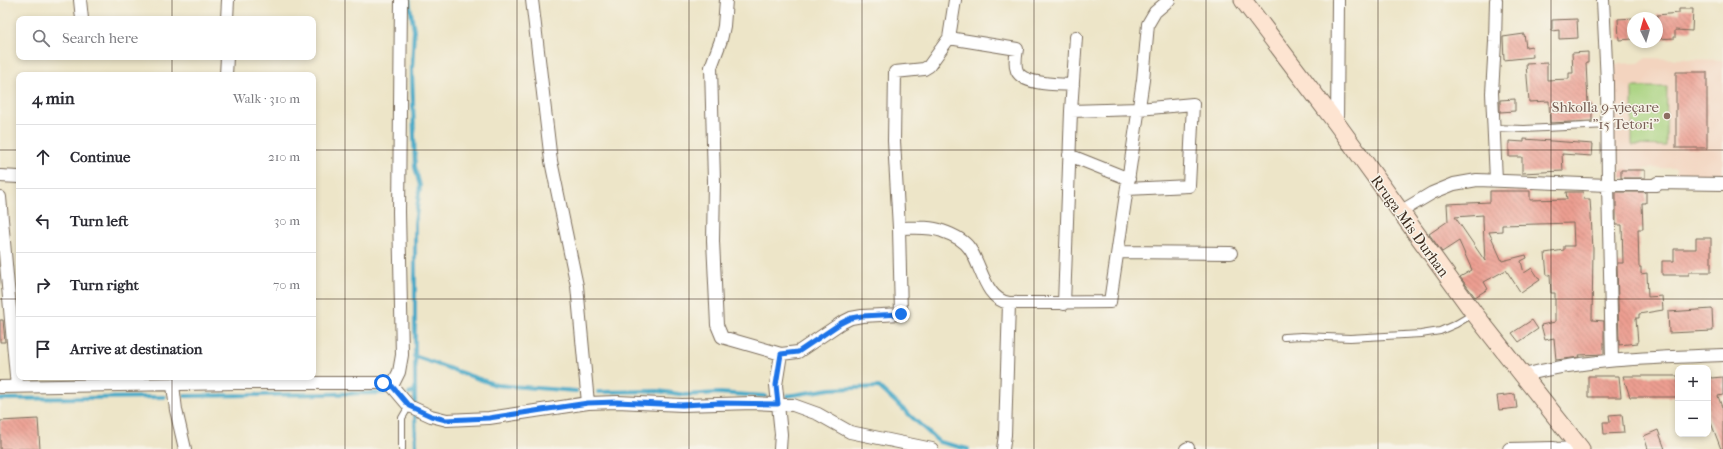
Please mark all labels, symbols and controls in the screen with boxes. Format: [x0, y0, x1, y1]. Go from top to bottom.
north arrow [1627, 12, 1663, 48]
search box [16, 16, 316, 60]
icon: search [30, 27, 52, 49]
text: Search here [62, 29, 138, 47]
text: 4 min [32, 88, 75, 108]
text: Walk · 310 m [233, 91, 300, 106]
place label: Shkolla 9-vjeçare "15 Tetori" [1552, 98, 1660, 133]
marker: Shkolla 9-vjeçare "15 Tetori" [1662, 111, 1672, 121]
icon: ahead [32, 146, 54, 168]
text: Continue [70, 148, 130, 166]
text: 210 m [268, 149, 300, 164]
street label: Rruga Mis Durhan [1367, 172, 1453, 281]
icon: left [32, 210, 54, 232]
text: Turn left [70, 212, 128, 230]
text: 30 m [274, 213, 300, 228]
icon: right [32, 274, 54, 296]
text: Turn right [70, 276, 139, 294]
text: 70 m [273, 277, 300, 292]
route end [892, 305, 910, 323]
icon: arrive [32, 338, 54, 360]
text: Arrive at destination [70, 340, 202, 358]
map controls [1675, 365, 1711, 437]
button: + [1675, 365, 1711, 401]
route start [374, 374, 392, 392]
button: − [1675, 401, 1711, 437]

